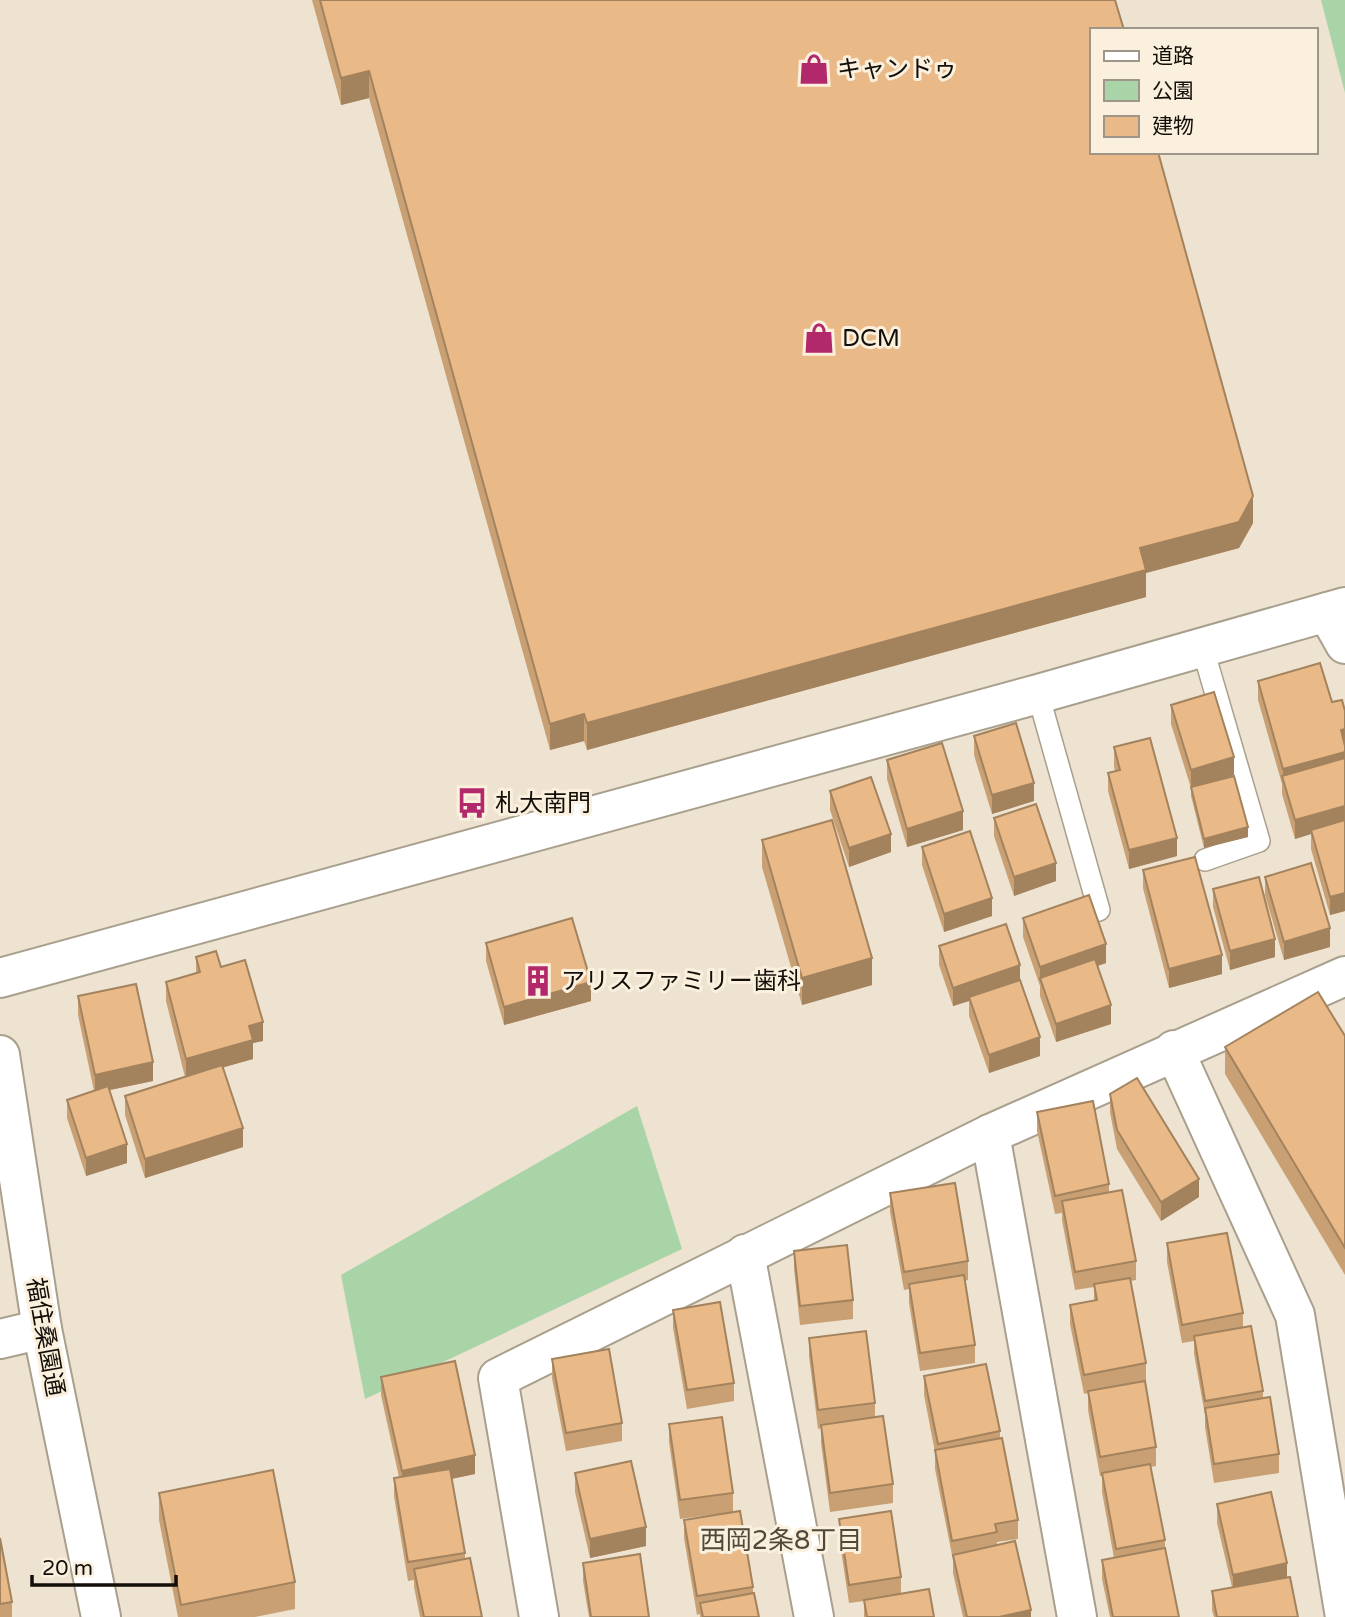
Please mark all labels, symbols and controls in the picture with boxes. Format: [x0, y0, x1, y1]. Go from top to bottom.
legend [1090, 28, 1317, 154]
text: 道路 [1152, 44, 1194, 69]
shop icon: キャンドゥ [797, 52, 831, 86]
place label: キャンドゥ [837, 55, 957, 84]
text: 公園 [1152, 79, 1194, 104]
text: 建物 [1152, 114, 1194, 139]
shop icon: DCM [802, 321, 836, 355]
place label: DCM [842, 324, 900, 353]
bus stop icon: 札大南門 [455, 786, 489, 820]
place label: 札大南門 [495, 789, 591, 818]
building icon: アリスファミリー歯科 [521, 964, 555, 998]
place label: アリスファミリー歯科 [561, 967, 801, 996]
street label: 福住桑園通 [20, 1275, 70, 1399]
district label: 西岡2条8丁目 [700, 1525, 862, 1556]
scale bar [32, 1544, 175, 1588]
text: 20 m [42, 1556, 93, 1581]

